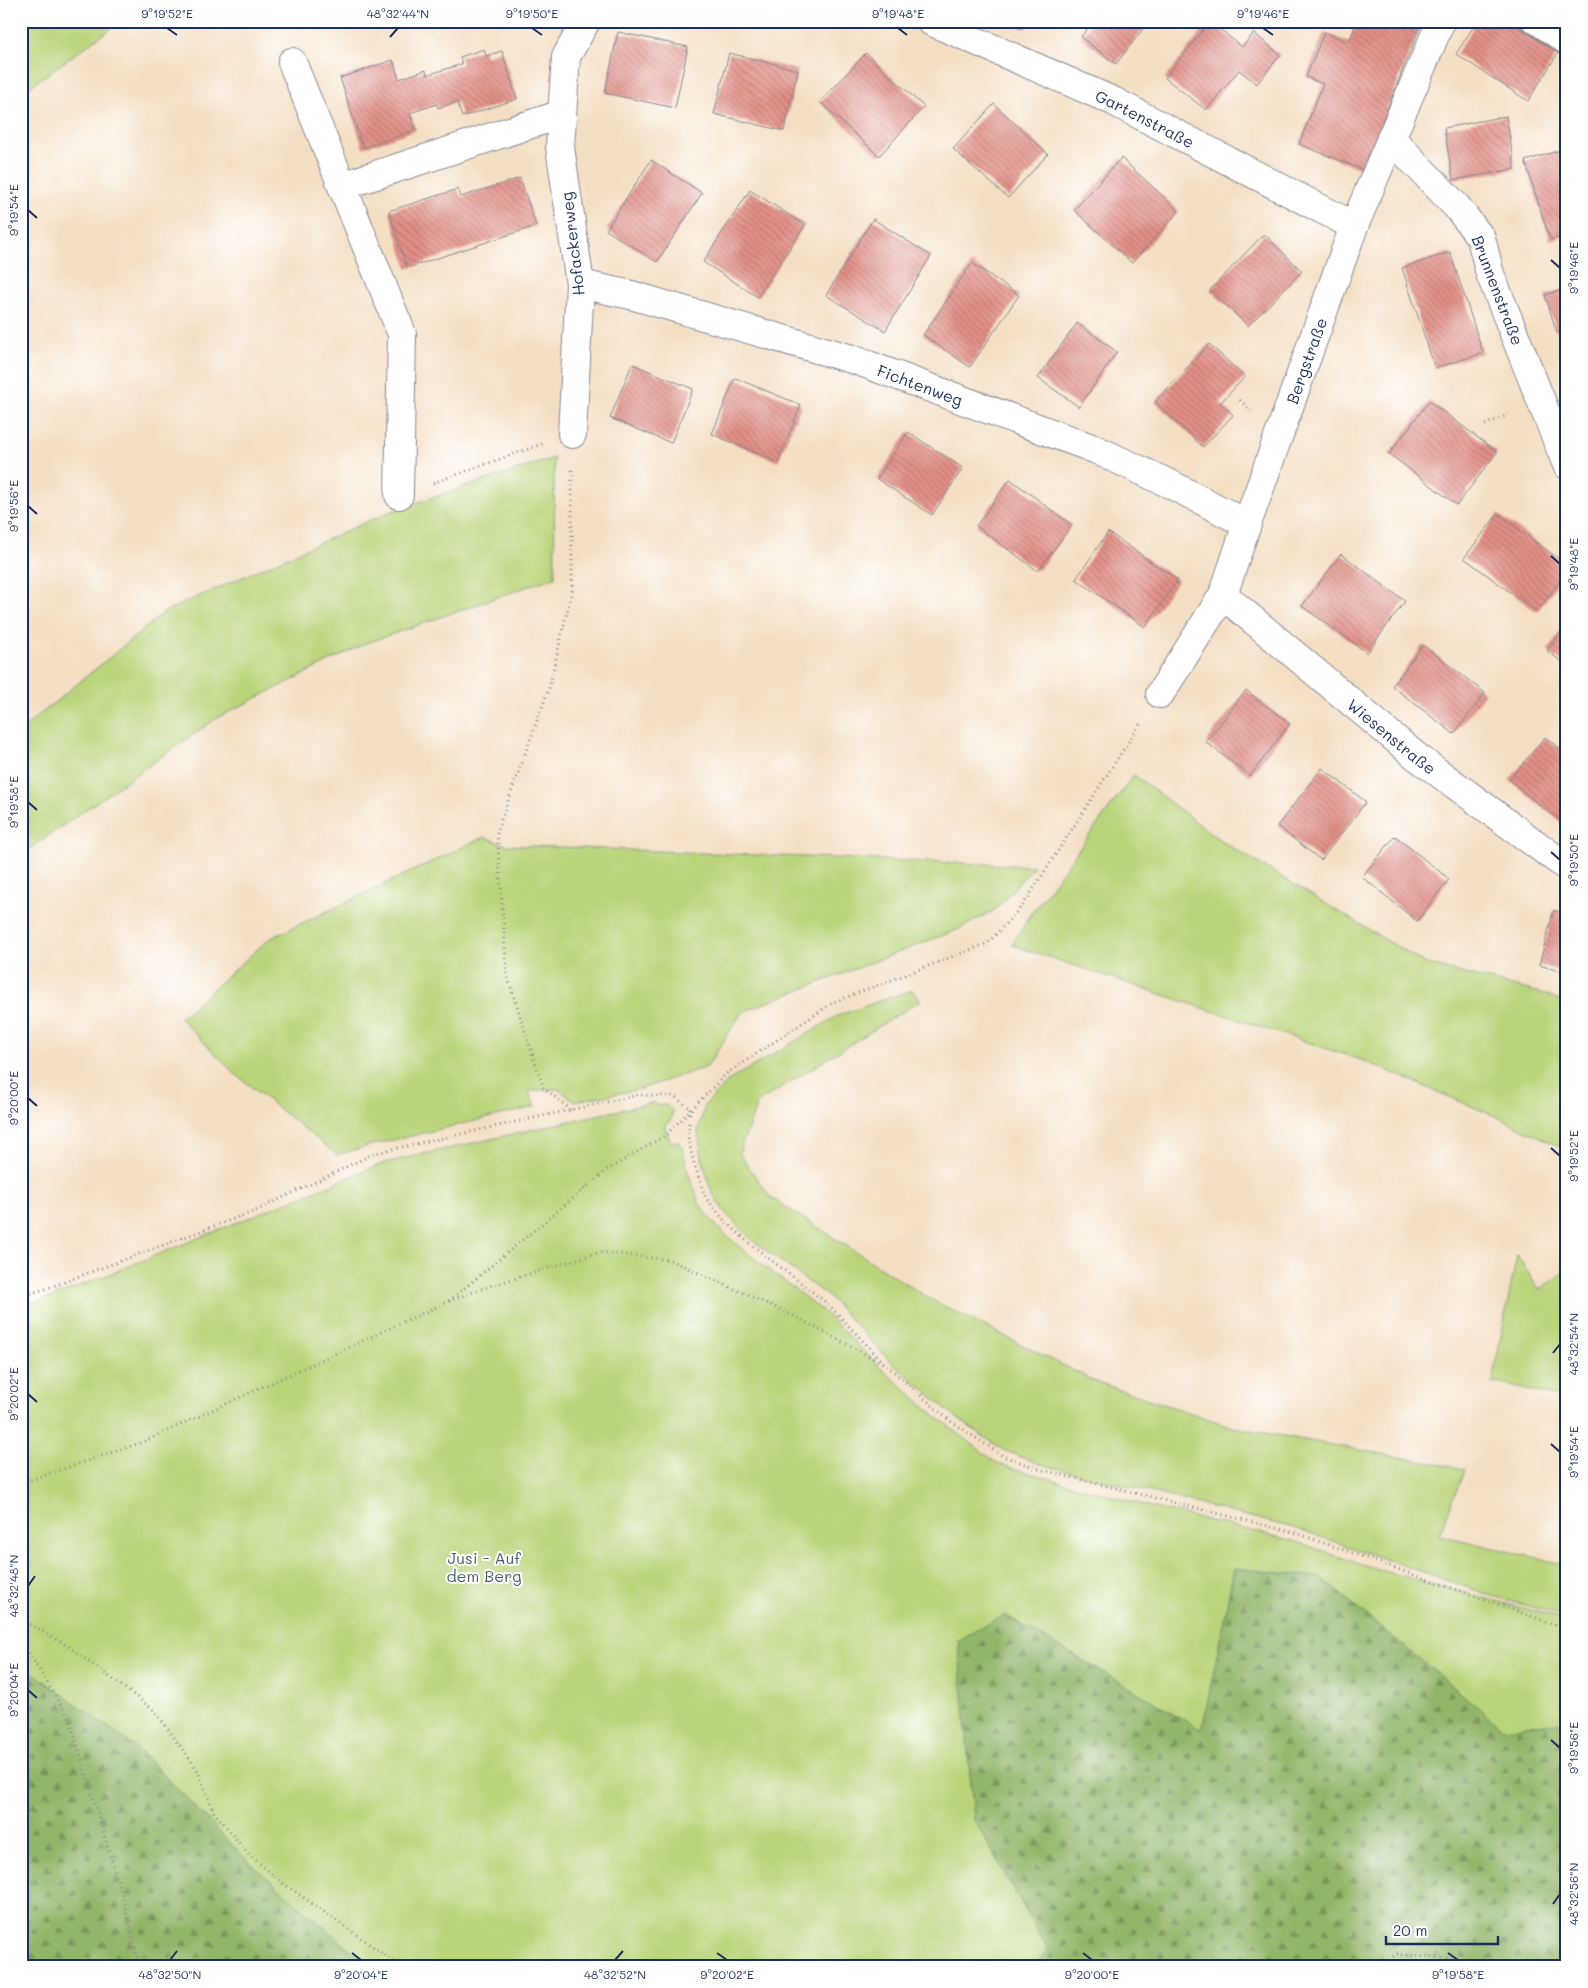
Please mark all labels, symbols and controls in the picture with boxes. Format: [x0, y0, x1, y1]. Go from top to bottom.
text: 9°19'52"E [141, 5, 193, 21]
text: 48°32'44"N [367, 5, 429, 21]
text: 9°19'50"E [506, 5, 558, 21]
text: 9°19'48"E [872, 5, 924, 21]
text: 9°19'46"E [1237, 5, 1289, 21]
street label: Gartenstraße [1092, 84, 1198, 152]
text: 9°19'54"E [5, 184, 21, 236]
street label: Hofackerweg [555, 191, 589, 297]
street label: Brunnenstraße [1467, 232, 1529, 348]
text: 9°19'46"E [1565, 242, 1581, 294]
street label: Bergstraße [1281, 315, 1331, 406]
street label: Fichtenweg [875, 359, 966, 410]
text: 9°19'56"E [5, 480, 21, 532]
text: 9°19'48"E [1565, 538, 1581, 590]
street label: Wiesenstraße [1344, 693, 1440, 778]
text: 9°19'58"E [5, 776, 21, 828]
text: 9°19'50"E [1565, 834, 1581, 886]
text: 9°20'00"E [5, 1071, 21, 1125]
text: 9°19'52"E [1565, 1130, 1581, 1182]
text: 48°32'54"N [1565, 1313, 1581, 1375]
text: 9°20'02"E [5, 1367, 21, 1421]
text: 9°19'54"E [1565, 1426, 1581, 1478]
park label: Jusi - Auf dem Berg [446, 1547, 522, 1586]
text: 48°32'48"N [5, 1555, 21, 1617]
text: 9°20'04"E [5, 1663, 21, 1717]
text: 9°19'56"E [1565, 1722, 1581, 1774]
text: 48°32'56"N [1565, 1863, 1581, 1925]
scale bar [1386, 1913, 1498, 1945]
text: 20 m [1393, 1920, 1427, 1940]
text: 48°32'50"N [139, 1966, 201, 1982]
text: 9°20'04"E [334, 1966, 388, 1982]
text: 48°32'52"N [584, 1966, 646, 1982]
text: 9°20'02"E [700, 1966, 754, 1982]
text: 9°20'00"E [1065, 1966, 1119, 1982]
text: 9°19'58"E [1432, 1966, 1484, 1982]

